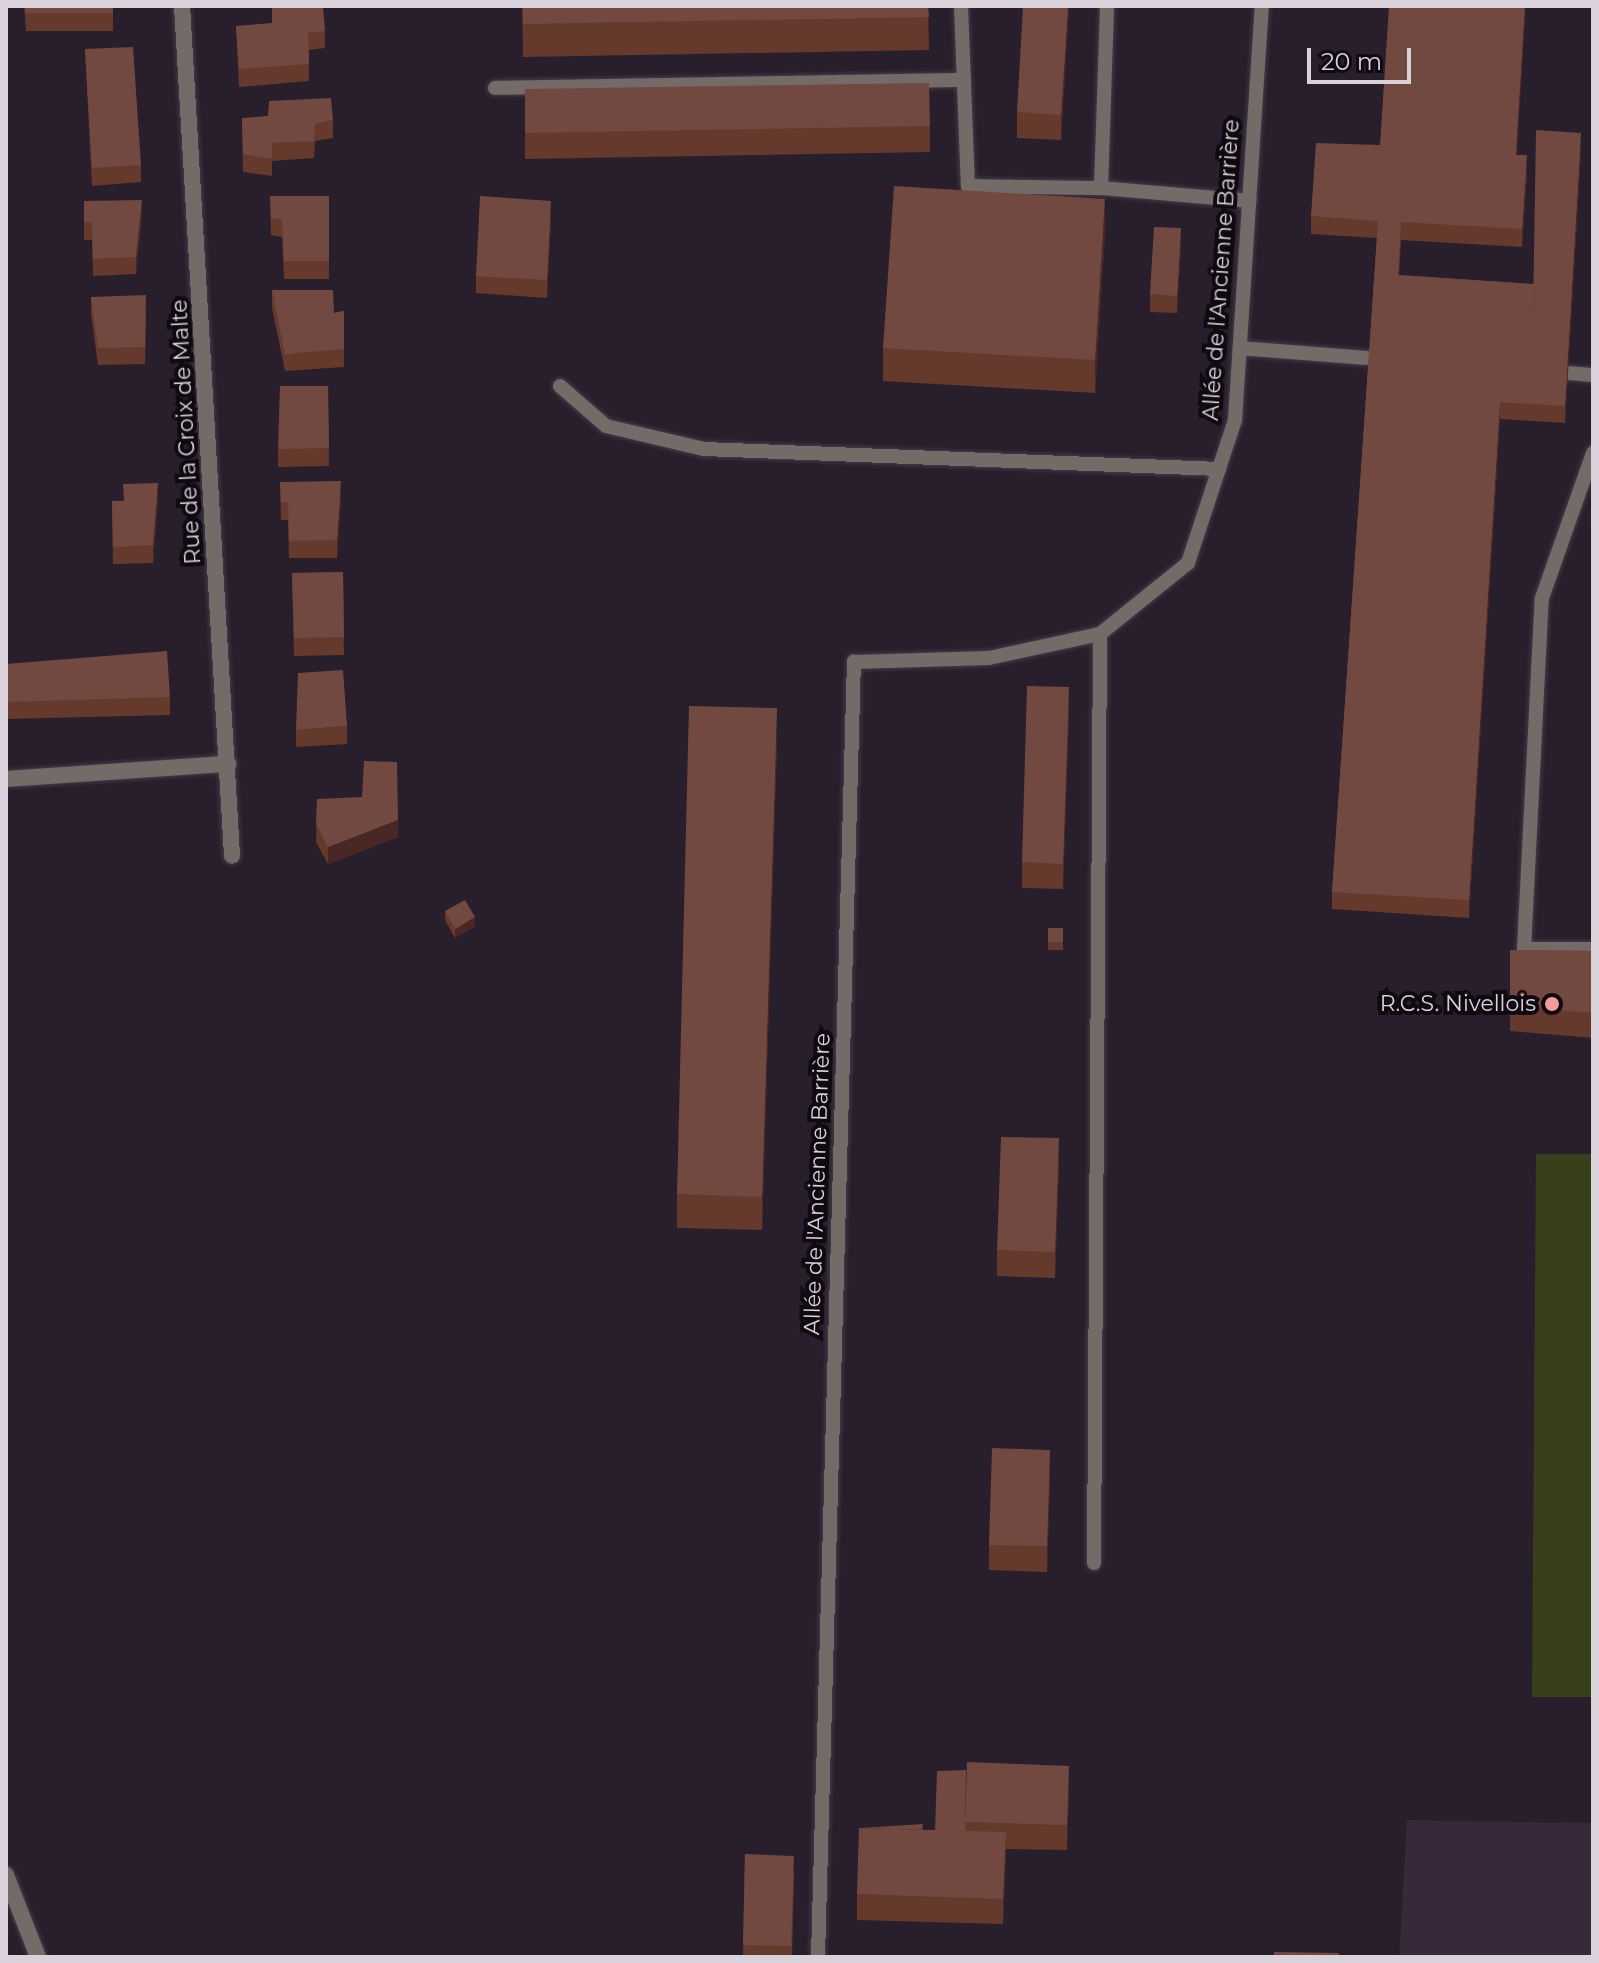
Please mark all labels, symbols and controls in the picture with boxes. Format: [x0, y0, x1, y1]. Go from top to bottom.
scale bar [1311, 32, 1415, 82]
text: 20 m [1321, 47, 1382, 76]
street label: Allée de l'Ancienne Barrière [1197, 118, 1245, 422]
street label: Rue de la Croix de Malte [166, 299, 206, 565]
place label: R.C.S. Nivellois [1380, 991, 1536, 1017]
marker: R.C.S. Nivellois [1543, 995, 1561, 1013]
street label: Allée de l'Ancienne Barrière [799, 1033, 835, 1335]

